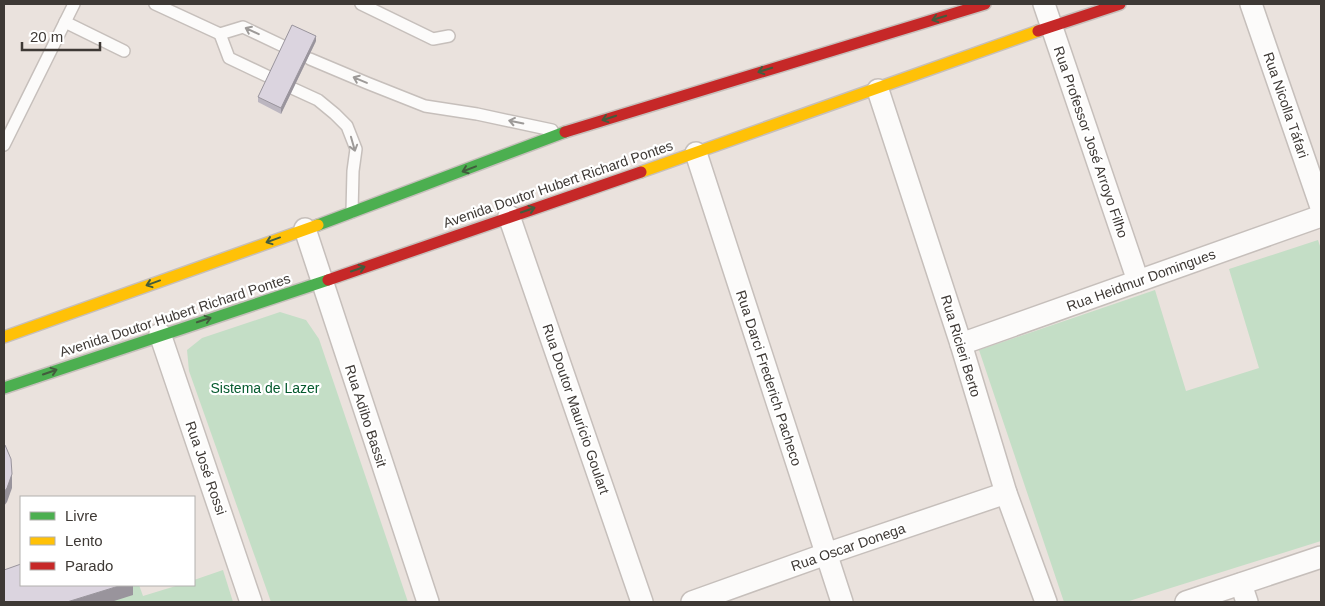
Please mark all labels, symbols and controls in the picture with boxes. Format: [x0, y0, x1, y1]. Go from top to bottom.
one-way arrow [931, 13, 947, 23]
scale bar [22, 20, 100, 52]
one-way arrow [245, 26, 260, 35]
text: 20 m [30, 28, 63, 45]
street label: Rua Professor José Arroyo Filho [1051, 44, 1131, 240]
street label: Rua Nicolla Táfari [1260, 50, 1312, 160]
one-way arrow [757, 66, 773, 76]
one-way arrow [353, 75, 368, 84]
one-way arrow [602, 114, 618, 124]
one-way arrow [508, 117, 524, 127]
one-way arrow [349, 135, 358, 151]
street label: Avenida Doutor Hubert Richard Pontes [441, 137, 675, 231]
one-way arrow [461, 165, 477, 174]
one-way arrow [520, 204, 536, 214]
one-way arrow [265, 236, 281, 246]
street label: Rua Heidmur Domingues [1064, 246, 1218, 314]
one-way arrow [350, 264, 365, 273]
street label: Avenida Doutor Hubert Richard Pontes [58, 270, 292, 360]
one-way arrow [145, 279, 161, 289]
street label: Rua Darci Frederich Pacheco [733, 288, 805, 468]
street label: Rua Ricieri Berto [938, 293, 984, 399]
one-way arrow [196, 315, 211, 324]
street label: Rua Doutor Maurício Goulart [539, 322, 613, 496]
street label: Rua Adibo Bassit [342, 363, 390, 469]
one-way arrow [42, 367, 57, 376]
park label: Sistema de Lazer [211, 380, 320, 396]
street label: Rua José Rossi [182, 419, 230, 517]
legend [20, 496, 195, 586]
text: Livre [65, 507, 98, 524]
street label: Rua Oscar Donega [789, 520, 907, 574]
text: Lento [65, 532, 103, 549]
text: Parado [65, 557, 113, 574]

